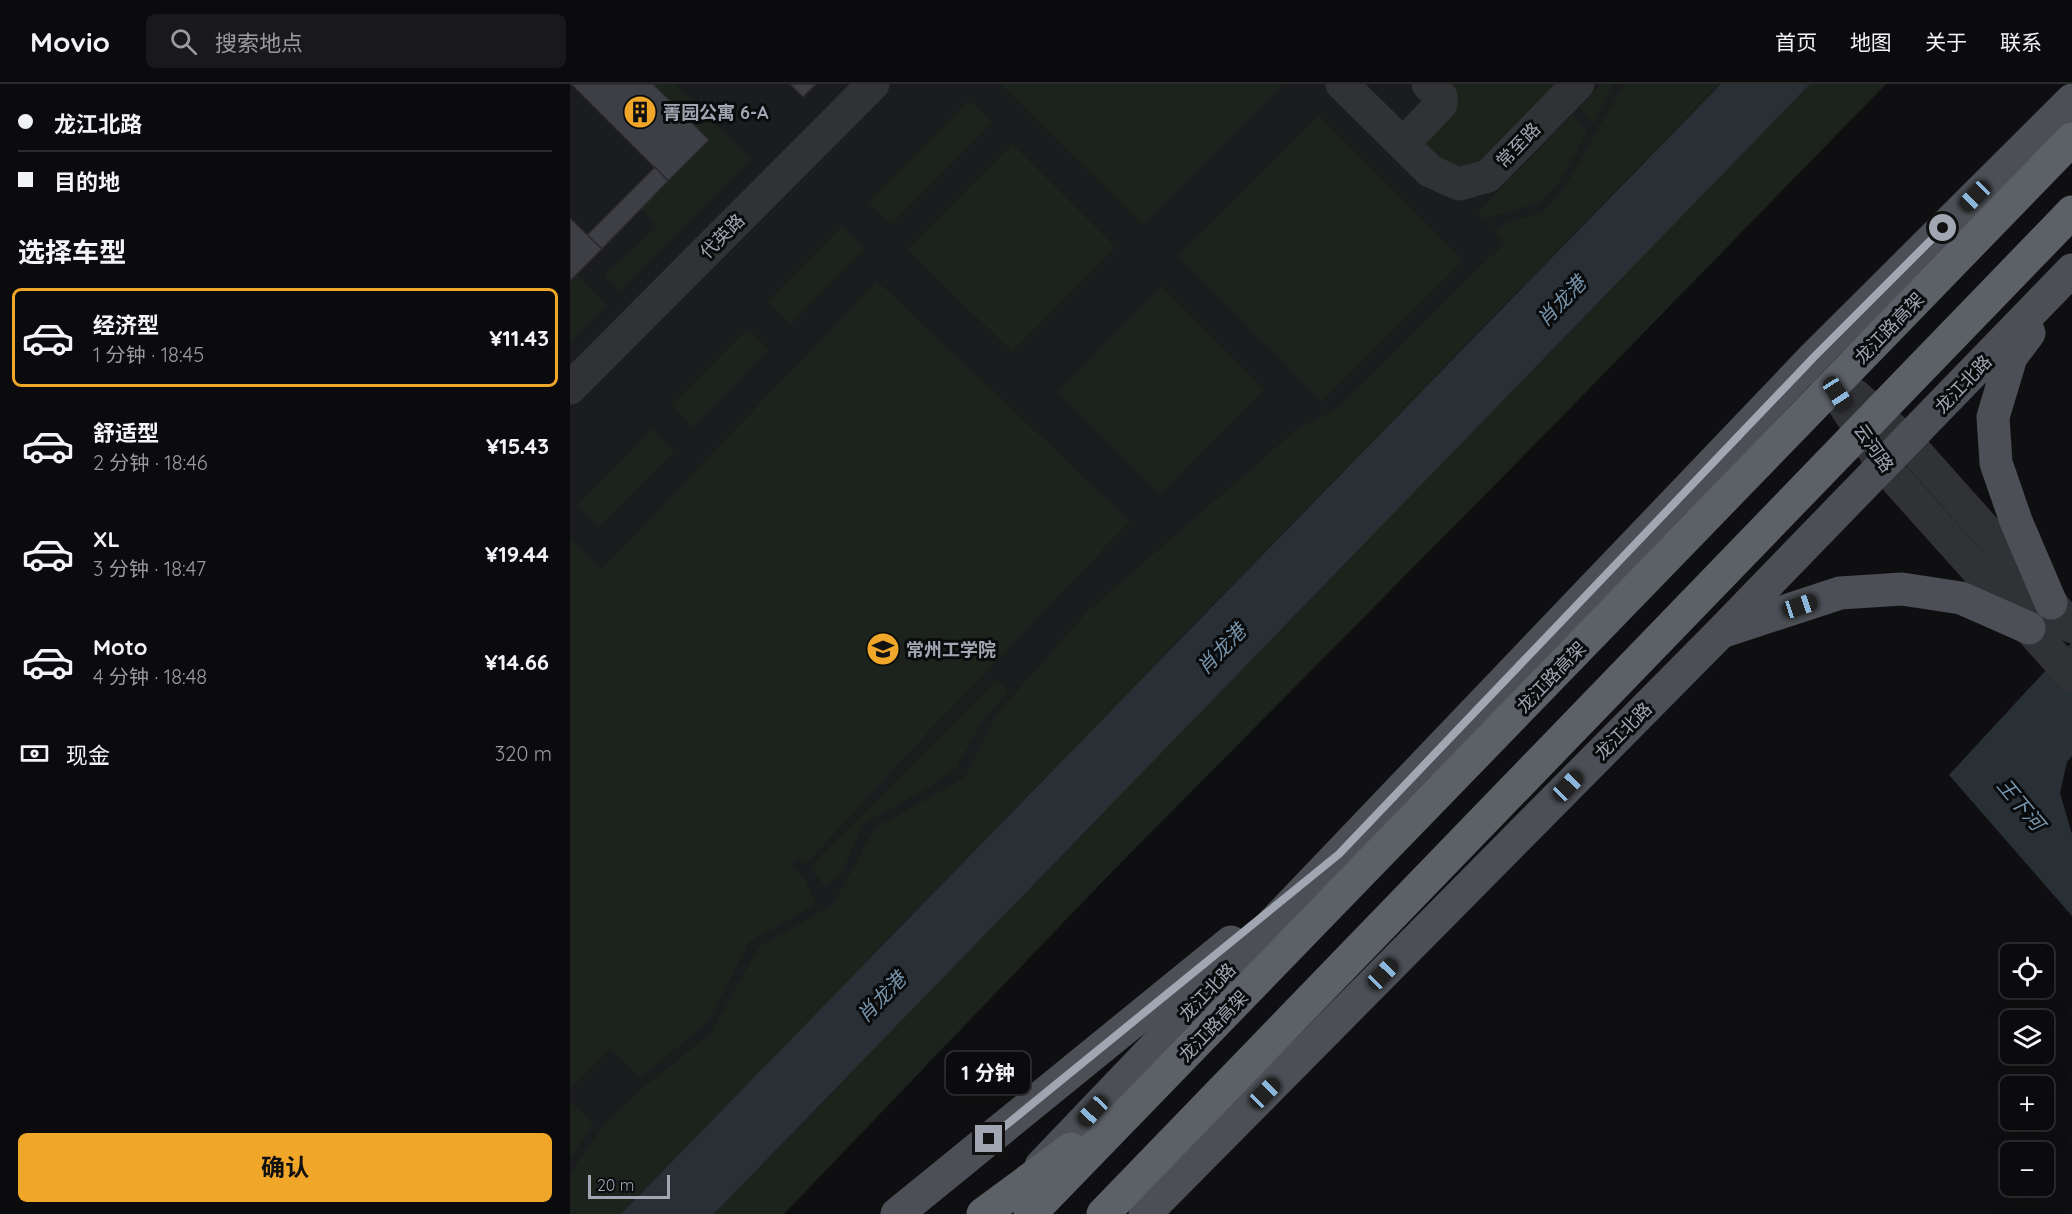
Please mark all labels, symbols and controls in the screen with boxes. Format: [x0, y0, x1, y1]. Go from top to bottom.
search box [146, 14, 566, 68]
text: Movio [30, 24, 110, 59]
icon: search [167, 25, 200, 58]
text: 搜索地点 [215, 29, 303, 57]
text: 首页 [1775, 29, 1817, 55]
text: 地图 [1850, 29, 1892, 55]
text: 关于 [1925, 29, 1967, 55]
text: 联系 [2000, 29, 2042, 55]
building icon: 菁园公寓 6-A [622, 94, 658, 130]
place label: 菁园公寓 6-A [663, 101, 769, 124]
text: 龙江北路 [54, 110, 142, 138]
street label: 常至路 [1491, 118, 1545, 172]
text: 目的地 [54, 168, 120, 196]
car [1956, 177, 1994, 215]
street label: 代英路 [695, 209, 749, 263]
route start [1929, 214, 1956, 241]
text: 选择车型 [18, 235, 126, 269]
water label: 肖龙港 [1531, 269, 1593, 331]
street label: 龙江路高架 [1849, 288, 1929, 368]
icon: car [21, 311, 75, 365]
text: 经济型 [93, 311, 159, 339]
text: ¥11.43 [489, 324, 549, 352]
text: 1 分钟 · 18:45 [93, 342, 204, 367]
street label: 龙江北路 [1930, 350, 1996, 418]
car [1820, 373, 1854, 413]
icon: car [21, 419, 75, 473]
text: 舒适型 [93, 419, 159, 447]
street label: 云河路 [1849, 419, 1899, 477]
text: ¥15.43 [486, 432, 549, 460]
text: 2 分钟 · 18:46 [93, 450, 208, 475]
text: XL [93, 525, 120, 553]
icon: car [21, 527, 75, 581]
text: ¥19.44 [485, 540, 549, 568]
text: 3 分钟 · 18:47 [93, 556, 206, 581]
car [1780, 592, 1820, 620]
water label: 肖龙港 [1191, 617, 1253, 679]
school or university icon: 常州工学院 [865, 631, 901, 667]
text: Moto [93, 633, 147, 661]
icon: car [21, 635, 75, 689]
street label: 龙江路高架 [1511, 637, 1591, 717]
place label: 常州工学院 [906, 638, 996, 661]
text: ¥14.66 [485, 648, 549, 676]
text: 4 分钟 · 18:48 [93, 664, 207, 689]
street label: 龙江北路 [1589, 697, 1657, 765]
icon: cash [18, 737, 51, 770]
text: 现金 [66, 741, 110, 769]
text: 320 m [495, 741, 552, 766]
car [1549, 767, 1587, 805]
water label: 王下河 [1992, 773, 2052, 838]
map controls [2000, 944, 2054, 1196]
button: locate [2000, 944, 2054, 998]
car [1364, 955, 1402, 993]
street label: 龙江北路 [1174, 958, 1240, 1026]
water label: 肖龙港 [851, 965, 913, 1027]
street label: 龙江路高架 [1173, 986, 1253, 1066]
button: layers [2000, 1010, 2054, 1064]
callout: 1 分钟 [947, 1052, 1031, 1094]
text: 1 分钟 [961, 1060, 1015, 1085]
car [1246, 1074, 1284, 1112]
button: + [2000, 1076, 2054, 1130]
car [1074, 1092, 1112, 1130]
route end [975, 1125, 1002, 1152]
button: 确认 [18, 1133, 552, 1202]
button: − [2000, 1142, 2054, 1196]
scale bar [588, 1172, 670, 1200]
text: 20 m [597, 1175, 634, 1195]

